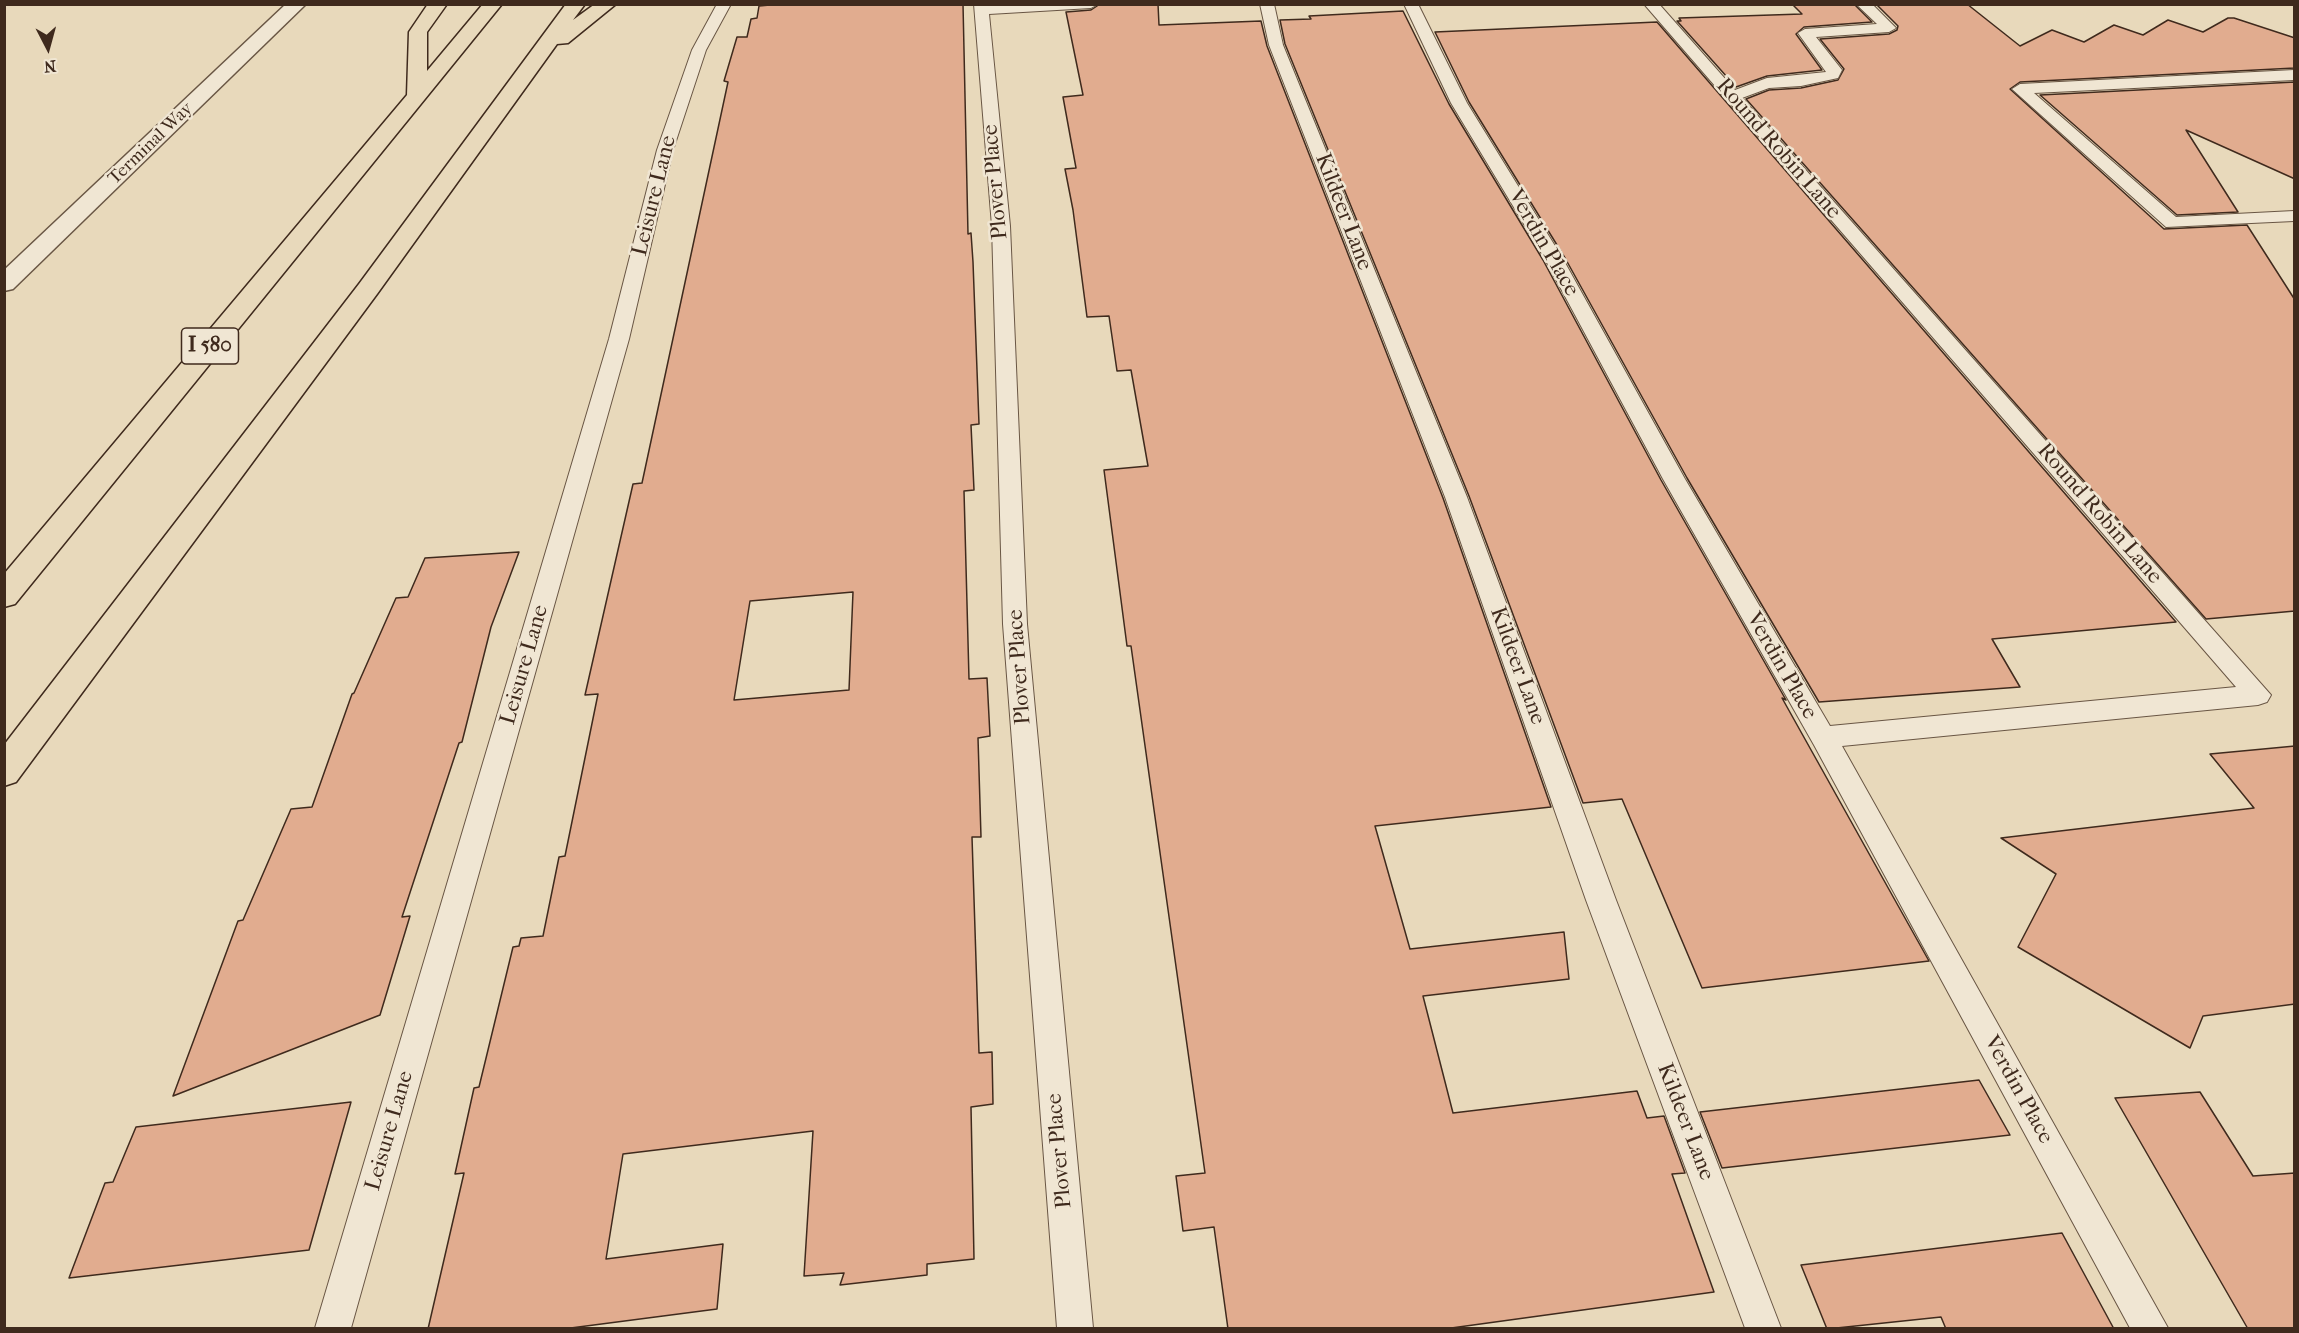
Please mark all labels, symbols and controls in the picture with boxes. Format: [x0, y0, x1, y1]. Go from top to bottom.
north arrow [18, 18, 78, 78]
text: N [43, 56, 57, 76]
street label: Round Robin Lane [1710, 73, 1846, 225]
street label: Terminal Way [104, 98, 198, 190]
street label: Plover Place [978, 123, 1014, 241]
street label: Leisure Lane [627, 133, 683, 259]
street label: Kildeer Lane [1309, 150, 1377, 274]
street label: Verdin Place [1502, 185, 1584, 301]
road number: I 580 [182, 328, 238, 364]
street label: Round Robin Lane [2031, 438, 2167, 590]
street label: Leisure Lane [495, 602, 555, 728]
street label: Kildeer Lane [1484, 604, 1550, 728]
street label: Plover Place [1003, 608, 1037, 726]
street label: Verdin Place [1740, 608, 1822, 724]
street label: Verdin Place [1978, 1032, 2058, 1148]
street label: Kildeer Lane [1651, 1060, 1719, 1184]
street label: Leisure Lane [360, 1068, 420, 1194]
street label: Plover Place [1042, 1092, 1078, 1210]

